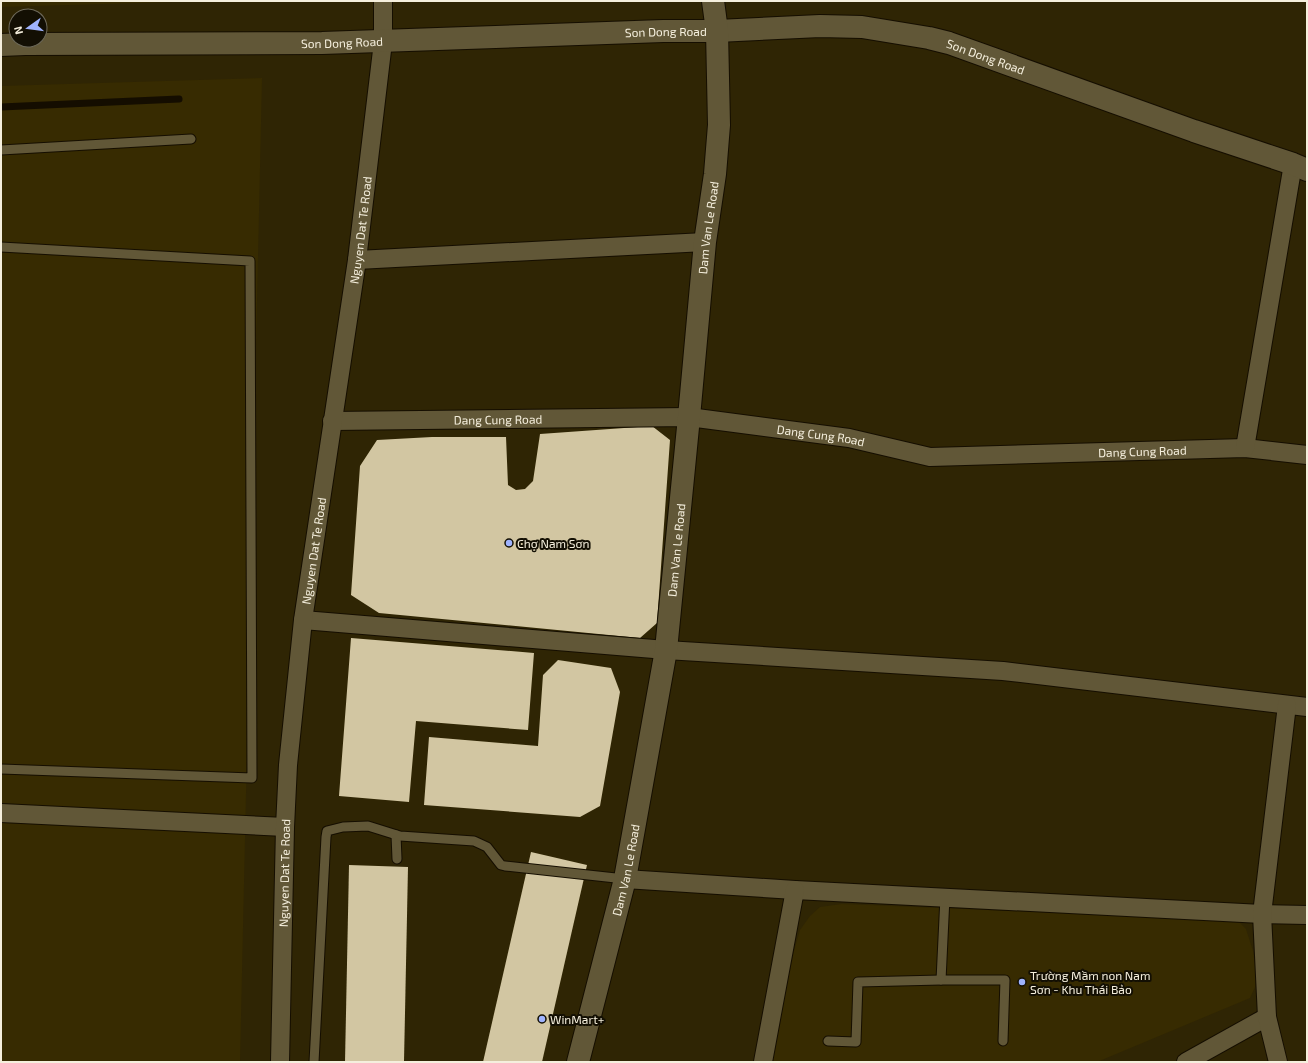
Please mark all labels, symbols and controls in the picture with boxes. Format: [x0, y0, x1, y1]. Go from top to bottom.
north arrow [8, 8, 48, 48]
street label: Son Dong Road [625, 24, 707, 39]
text: N [11, 25, 25, 36]
street label: Son Dong Road [301, 34, 383, 50]
street label: Son Dong Road [945, 36, 1027, 77]
street label: Nguyen Dat Te Road [346, 175, 374, 285]
street label: Dam Van Le Road [695, 180, 721, 275]
street label: Dang Cung Road [454, 412, 542, 427]
street label: Dang Cung Road [776, 422, 866, 448]
street label: Dang Cung Road [1098, 443, 1187, 459]
street label: Nguyen Dat Te Road [298, 496, 328, 605]
street label: Dam Van Le Road [664, 503, 687, 597]
place label: Chợ Nam Sơn [517, 536, 589, 551]
marker: Chợ Nam Sơn [504, 538, 514, 548]
street label: Nguyen Dat Te Road [276, 819, 292, 927]
street label: Dam Van Le Road [609, 823, 642, 917]
place label: Trường Mầm non Nam Sơn - Khu Thái Bảo [1030, 968, 1150, 996]
marker: Trường Mầm non Nam Sơn - Khu Thái Bảo [1017, 977, 1027, 987]
place label: WinMart+ [550, 1012, 604, 1026]
marker: WinMart+ [537, 1014, 547, 1024]

